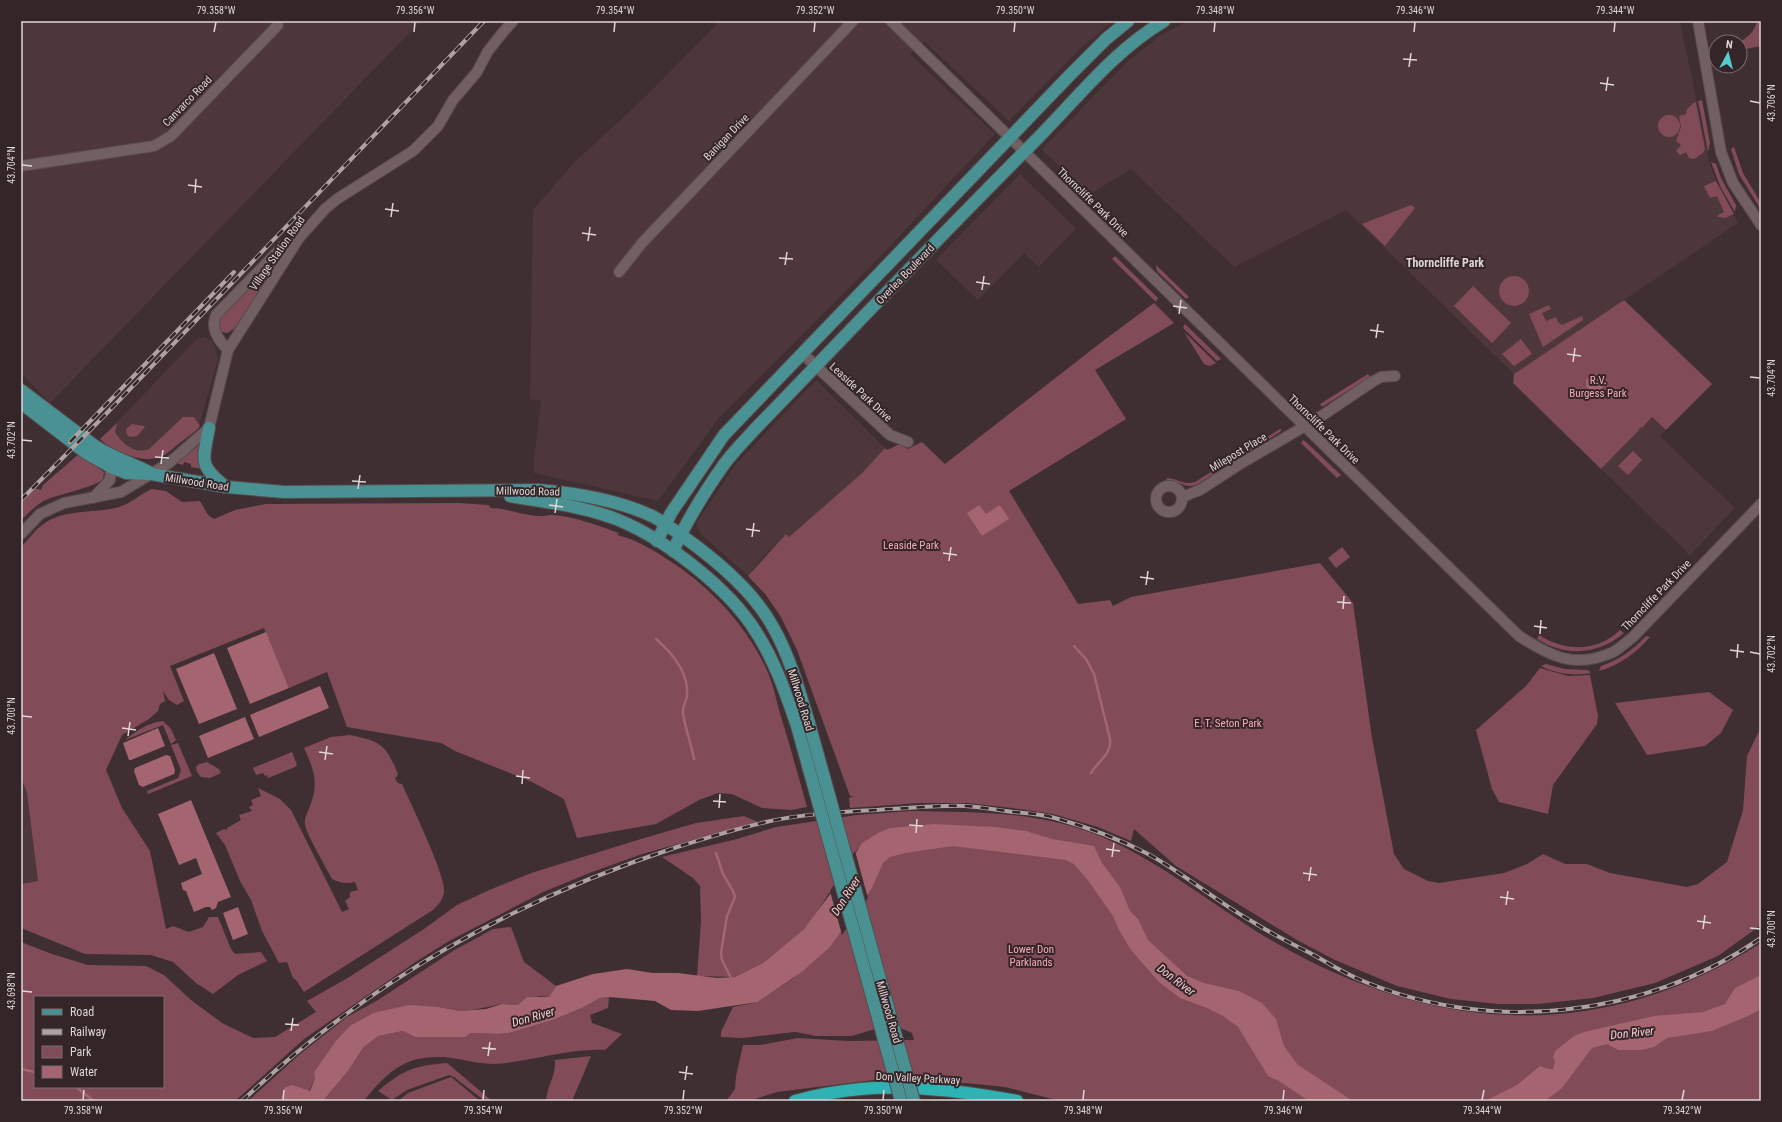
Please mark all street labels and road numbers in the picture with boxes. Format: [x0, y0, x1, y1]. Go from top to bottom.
street label: Canvarco Road [160, 73, 215, 129]
street label: Banigan Drive [701, 111, 752, 163]
street label: Thorncliffe Park Drive [1054, 165, 1131, 240]
street label: Village Station Road [247, 214, 308, 293]
street label: Overlea Boulevard [873, 242, 937, 307]
street label: Leaside Park Drive [827, 360, 895, 425]
street label: Thorncliffe Park Drive [1285, 392, 1362, 467]
street label: Milepost Place [1207, 430, 1269, 475]
street label: Millwood Road [164, 471, 230, 494]
street label: Millwood Road [496, 484, 560, 499]
street label: Thorncliffe Park Drive [1619, 557, 1694, 634]
street label: Millwood Road [785, 668, 816, 733]
street label: Millwood Road [873, 980, 904, 1045]
street label: Don Valley Parkway [875, 1070, 961, 1087]

